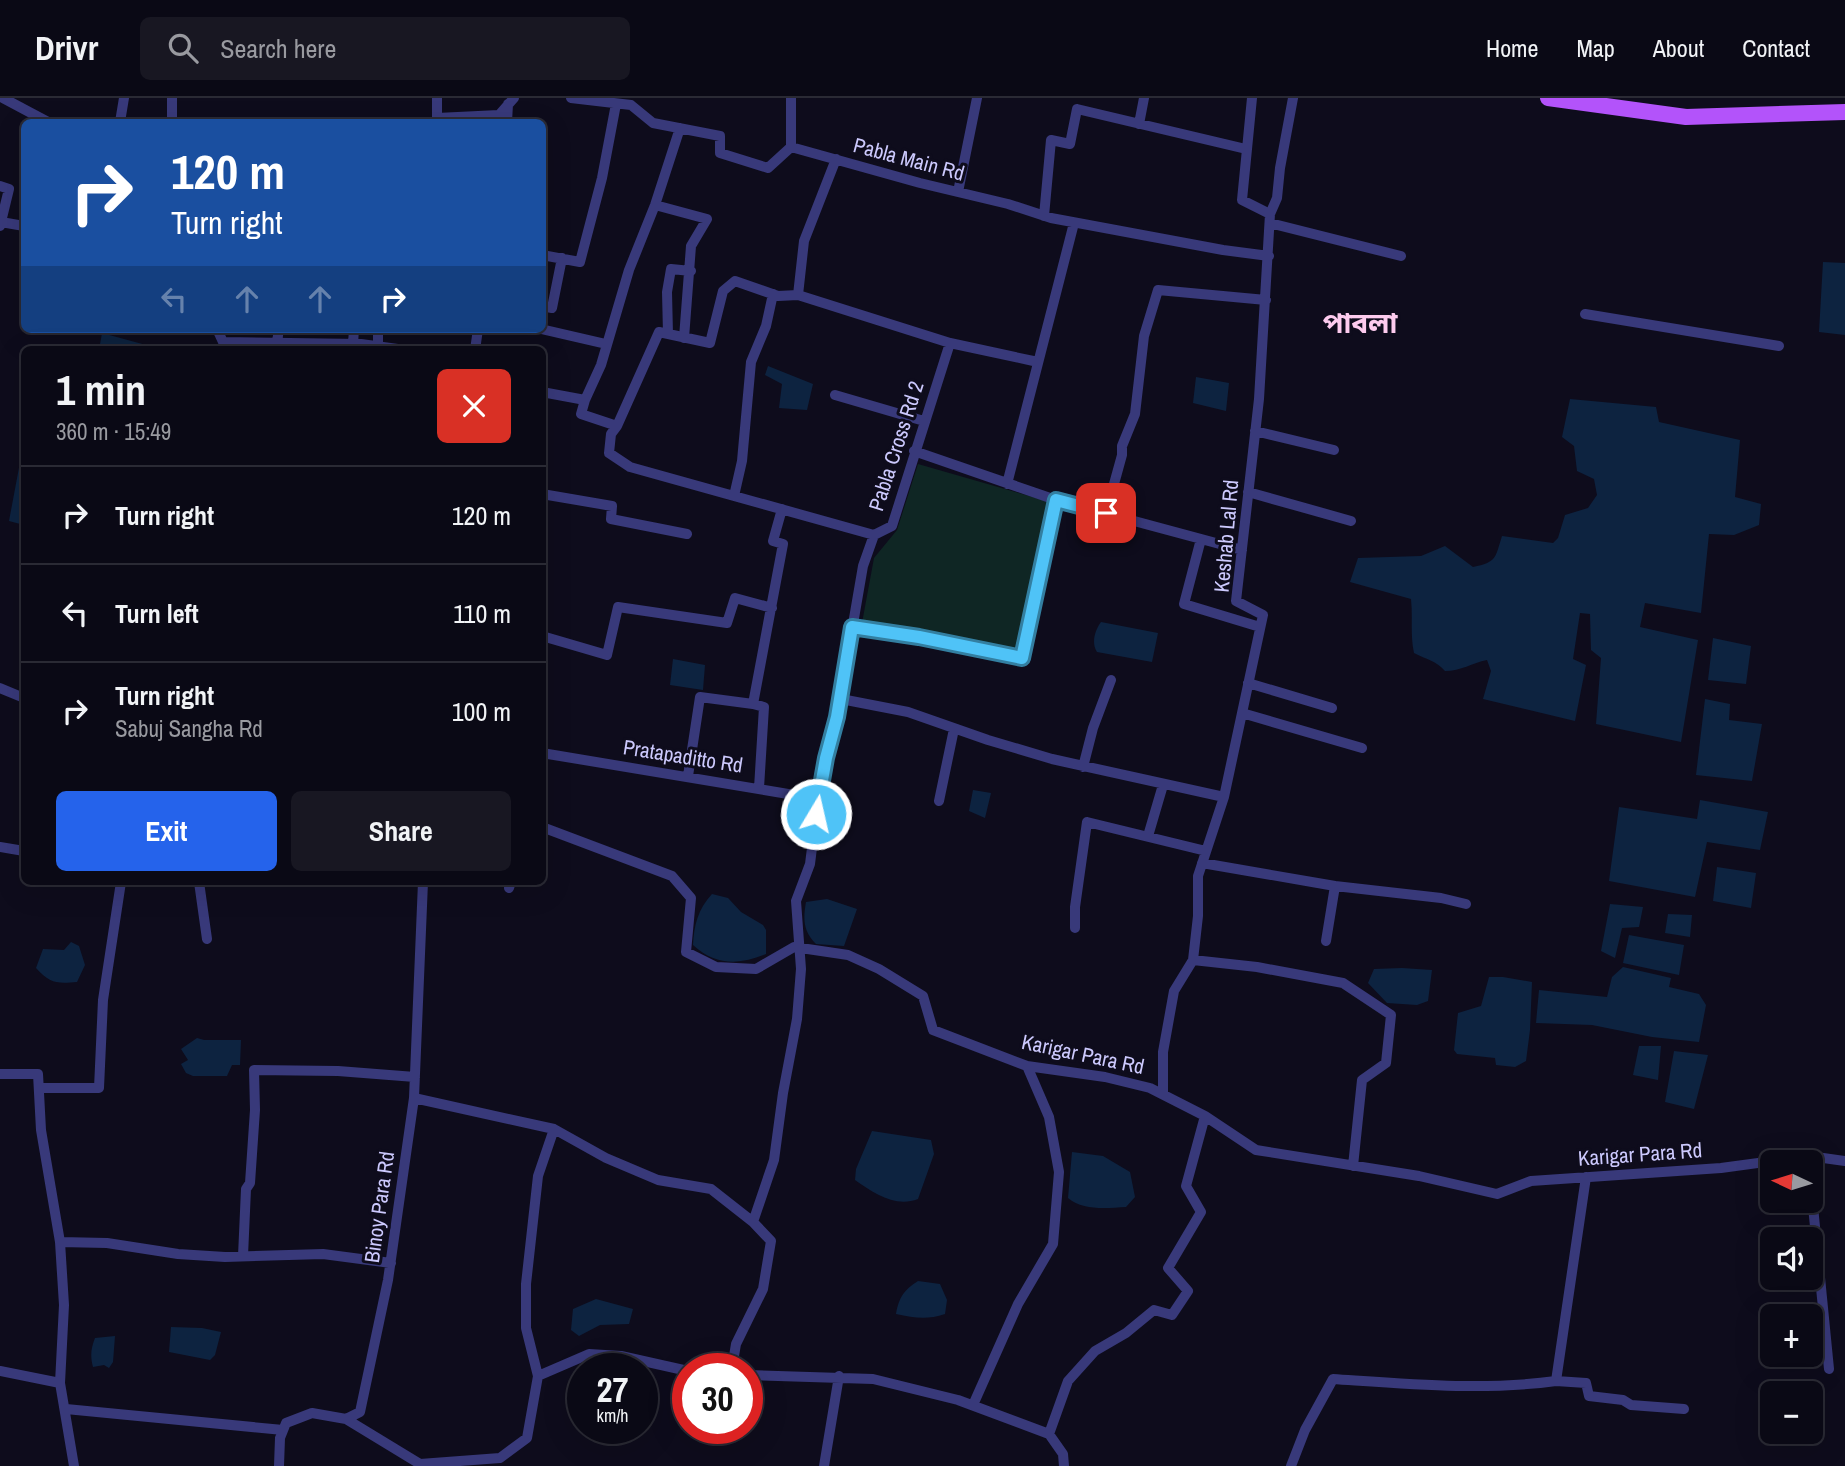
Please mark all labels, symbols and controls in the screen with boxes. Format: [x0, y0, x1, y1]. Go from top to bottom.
search box [140, 17, 630, 80]
text: Drivr [35, 26, 98, 70]
icon: search [164, 29, 202, 67]
text: Search here [220, 31, 336, 66]
text: Home [1486, 32, 1538, 64]
text: Map [1576, 32, 1615, 64]
text: About [1653, 32, 1704, 64]
text: Contact [1742, 32, 1810, 64]
street label: Pabla Main Rd [850, 130, 968, 188]
text: 120 m [171, 138, 285, 204]
icon: right [56, 147, 147, 238]
text: Turn right [171, 201, 283, 244]
icon: left [155, 280, 193, 318]
icon: ahead [228, 280, 266, 318]
icon: ahead [301, 280, 339, 318]
icon: right [374, 280, 412, 318]
district label: পাবলা [1323, 304, 1398, 342]
text: 1 min [56, 362, 146, 418]
button: close [437, 369, 511, 443]
street label: Pabla Cross Rd 2 [861, 377, 931, 515]
text: 360 m · 15:49 [56, 416, 171, 447]
street label: Keshab Lal Rd [1207, 478, 1245, 594]
pin [1076, 483, 1136, 543]
icon: arrive [1087, 494, 1125, 532]
icon: right [56, 496, 94, 534]
text: Turn right [115, 498, 214, 533]
text: 120 m [452, 498, 511, 533]
icon: left [56, 594, 94, 632]
text: Turn left [115, 596, 199, 631]
text: 110 m [453, 596, 511, 631]
text: Turn right [115, 678, 214, 713]
icon: right [56, 692, 94, 730]
text: 100 m [452, 694, 511, 729]
text: Sabuj Sangha Rd [115, 713, 263, 744]
street label: Pratapaditto Rd [621, 732, 745, 780]
position arrow [779, 777, 853, 851]
button: Exit [56, 791, 277, 871]
button: Share [291, 791, 511, 871]
street label: Karigar Para Rd [1019, 1027, 1147, 1081]
street label: Karigar Para Rd [1577, 1135, 1703, 1173]
street label: Binoy Para Rd [357, 1150, 401, 1264]
north arrow [1760, 1150, 1824, 1213]
map controls [1760, 1150, 1823, 1444]
button: sound [1760, 1227, 1823, 1290]
button: + [1760, 1304, 1823, 1367]
speed limit sign: 30 [672, 1353, 763, 1444]
text: 27 [597, 1366, 628, 1413]
button: − [1760, 1381, 1823, 1444]
text: km/h [597, 1403, 629, 1428]

